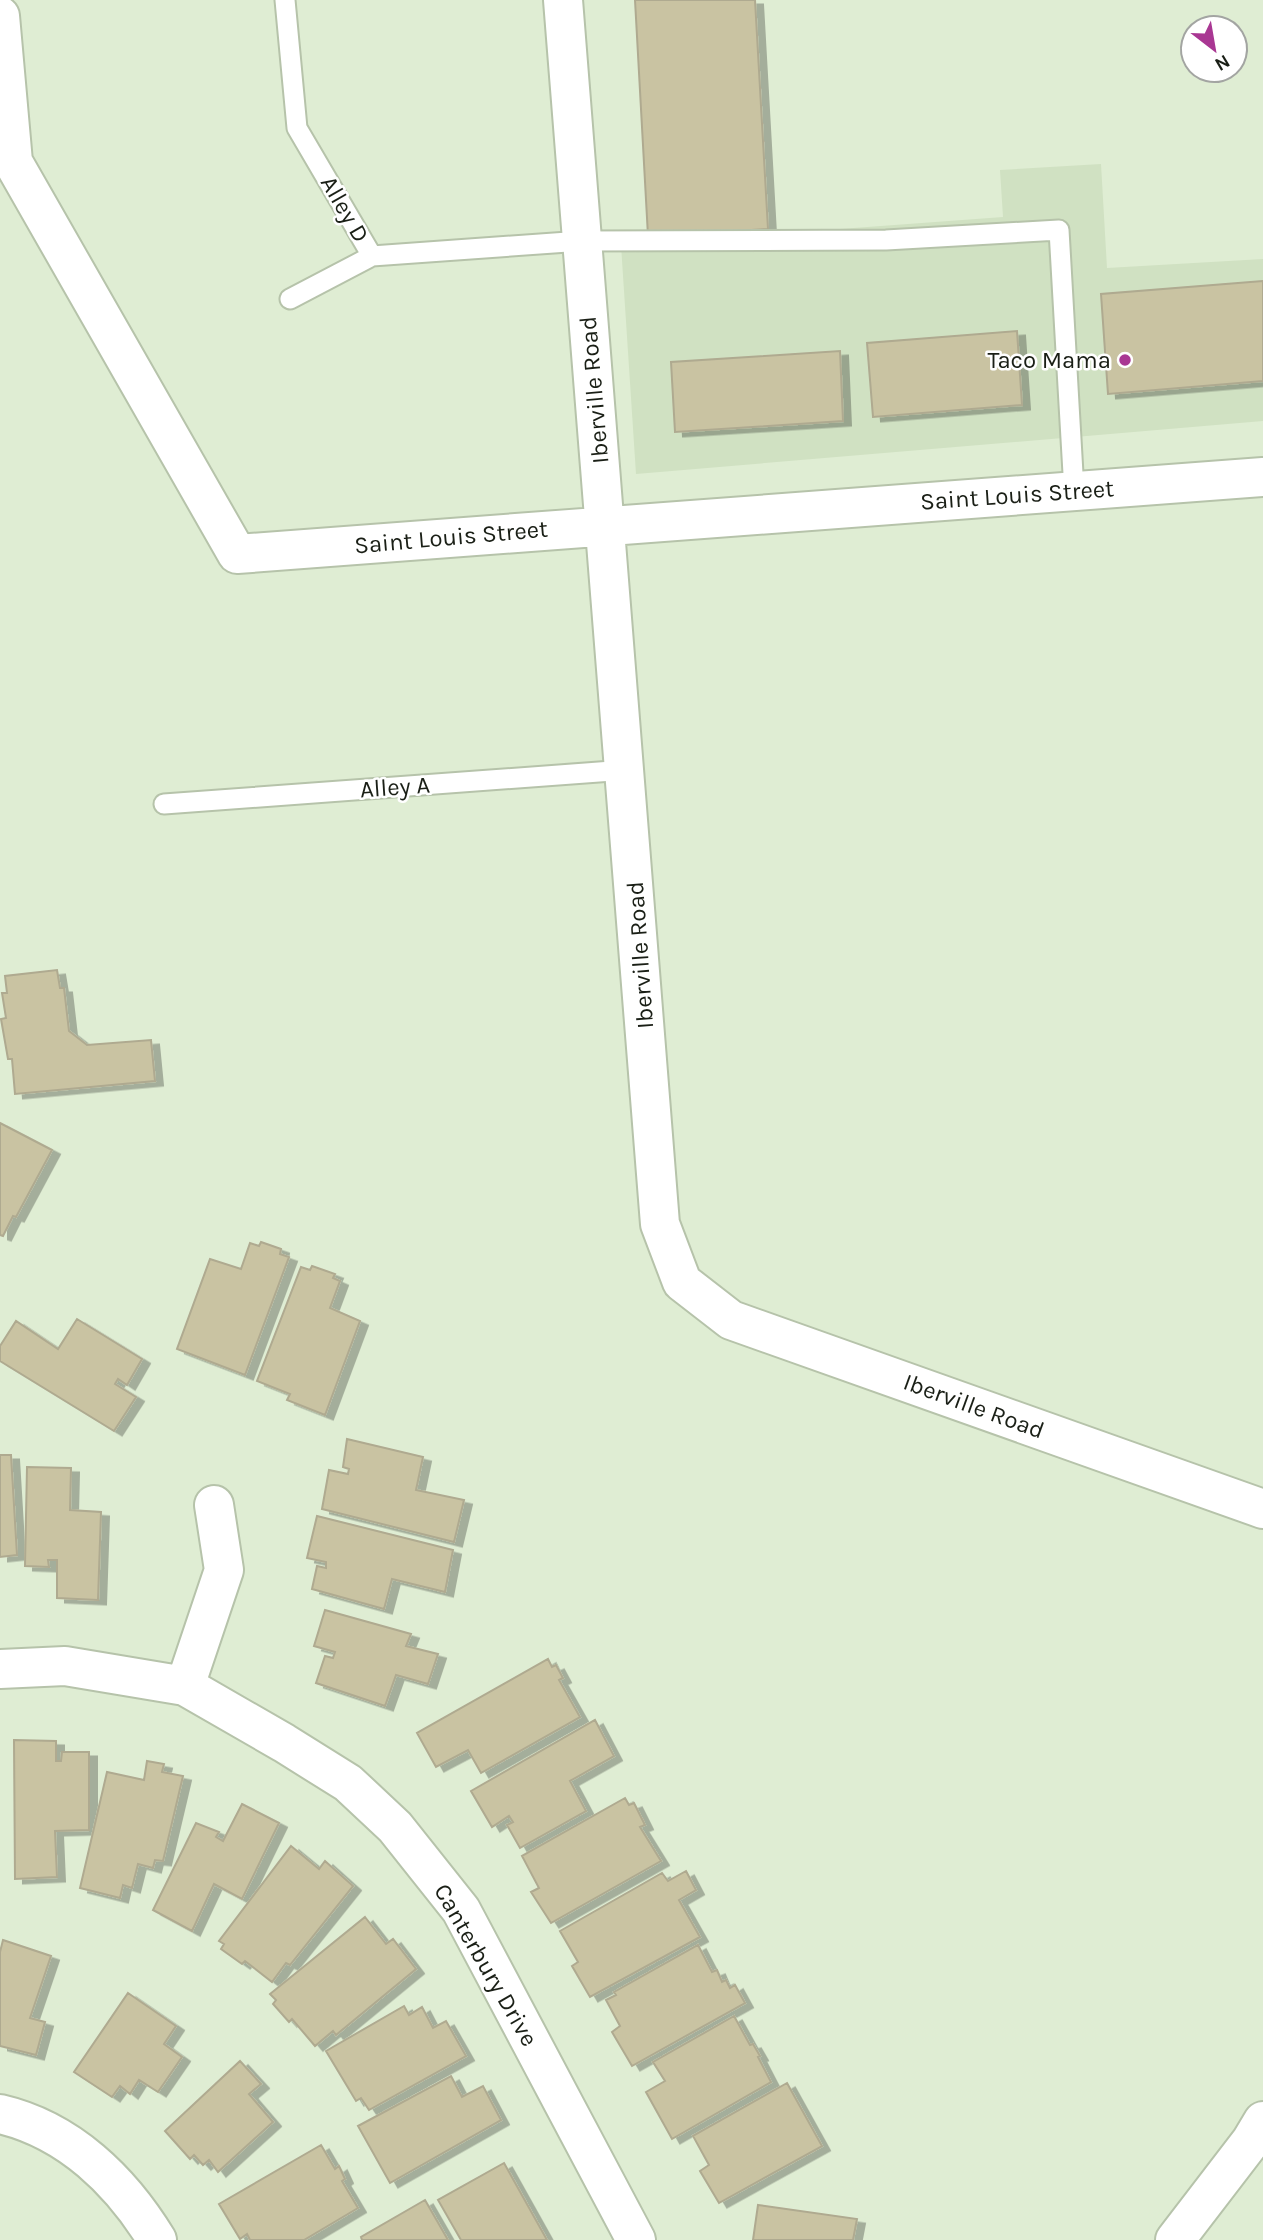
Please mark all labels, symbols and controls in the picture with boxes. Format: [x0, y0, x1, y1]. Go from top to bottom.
north arrow [1179, 14, 1249, 84]
text: N [1211, 50, 1234, 76]
street label: Alley D [315, 171, 375, 247]
street label: Iberville Road [574, 315, 614, 465]
place label: Taco Mama [987, 346, 1111, 374]
marker: Taco Mama [1117, 352, 1133, 368]
street label: Saint Louis Street [919, 474, 1115, 516]
street label: Saint Louis Street [353, 515, 549, 559]
street label: Alley A [359, 771, 431, 803]
street label: Iberville Road [621, 880, 659, 1030]
street label: Iberville Road [900, 1368, 1048, 1444]
street label: Canterbury Drive [428, 1879, 544, 2051]

